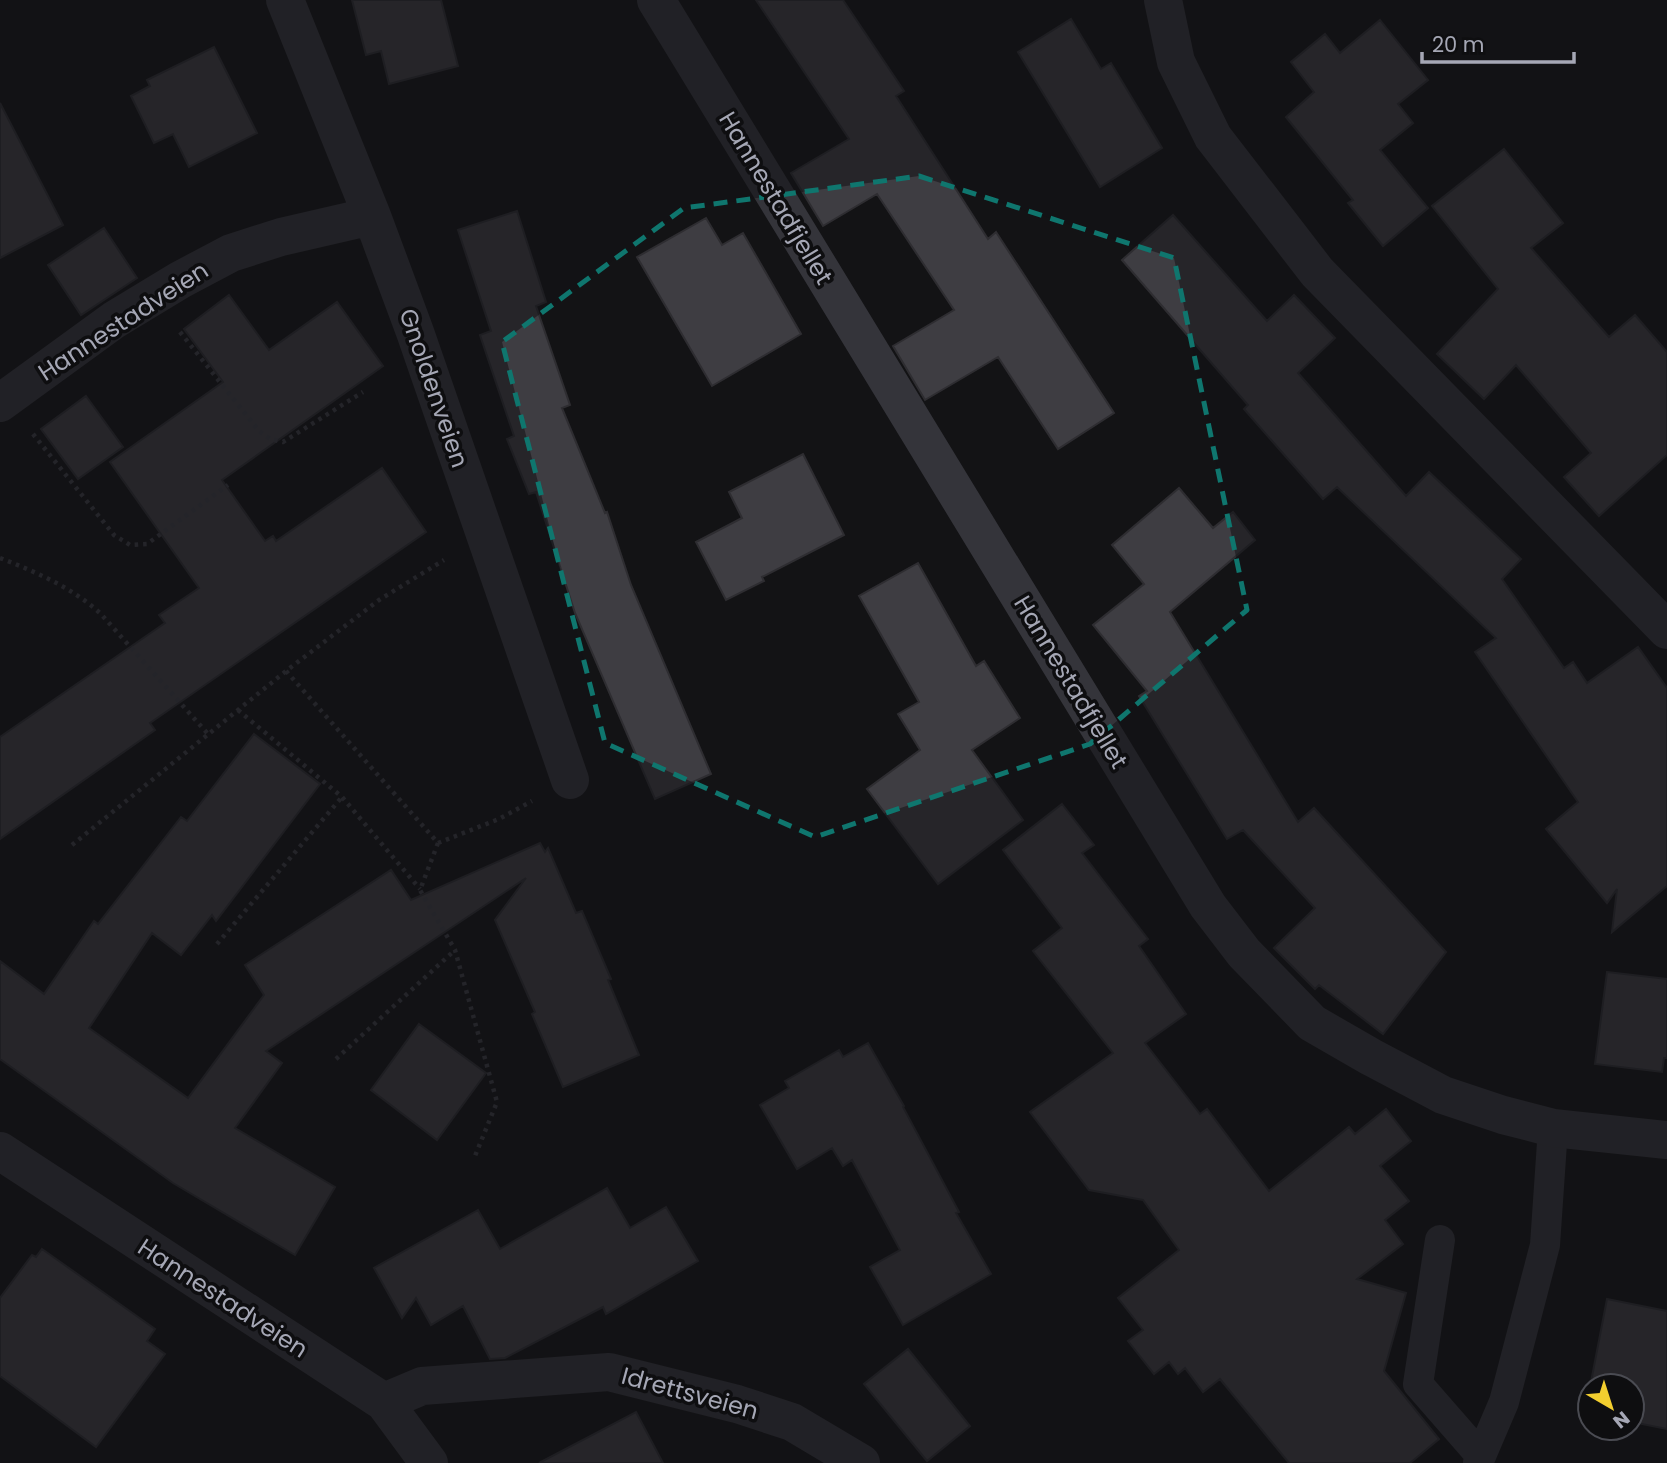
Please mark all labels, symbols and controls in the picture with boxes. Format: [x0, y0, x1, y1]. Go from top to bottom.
scale bar [1422, 21, 1574, 65]
text: 20 m [1432, 30, 1485, 59]
street label: Hannestadfjellet [711, 105, 841, 291]
street label: Hannestadveien [32, 254, 214, 388]
street label: Gnoldenveien [391, 304, 477, 472]
street label: Hannestadfjellet [1006, 589, 1136, 775]
street label: Hannestadveien [132, 1231, 314, 1365]
street label: Idrettsveien [618, 1359, 762, 1427]
north arrow [1576, 1372, 1646, 1442]
text: N [1607, 1405, 1635, 1435]

